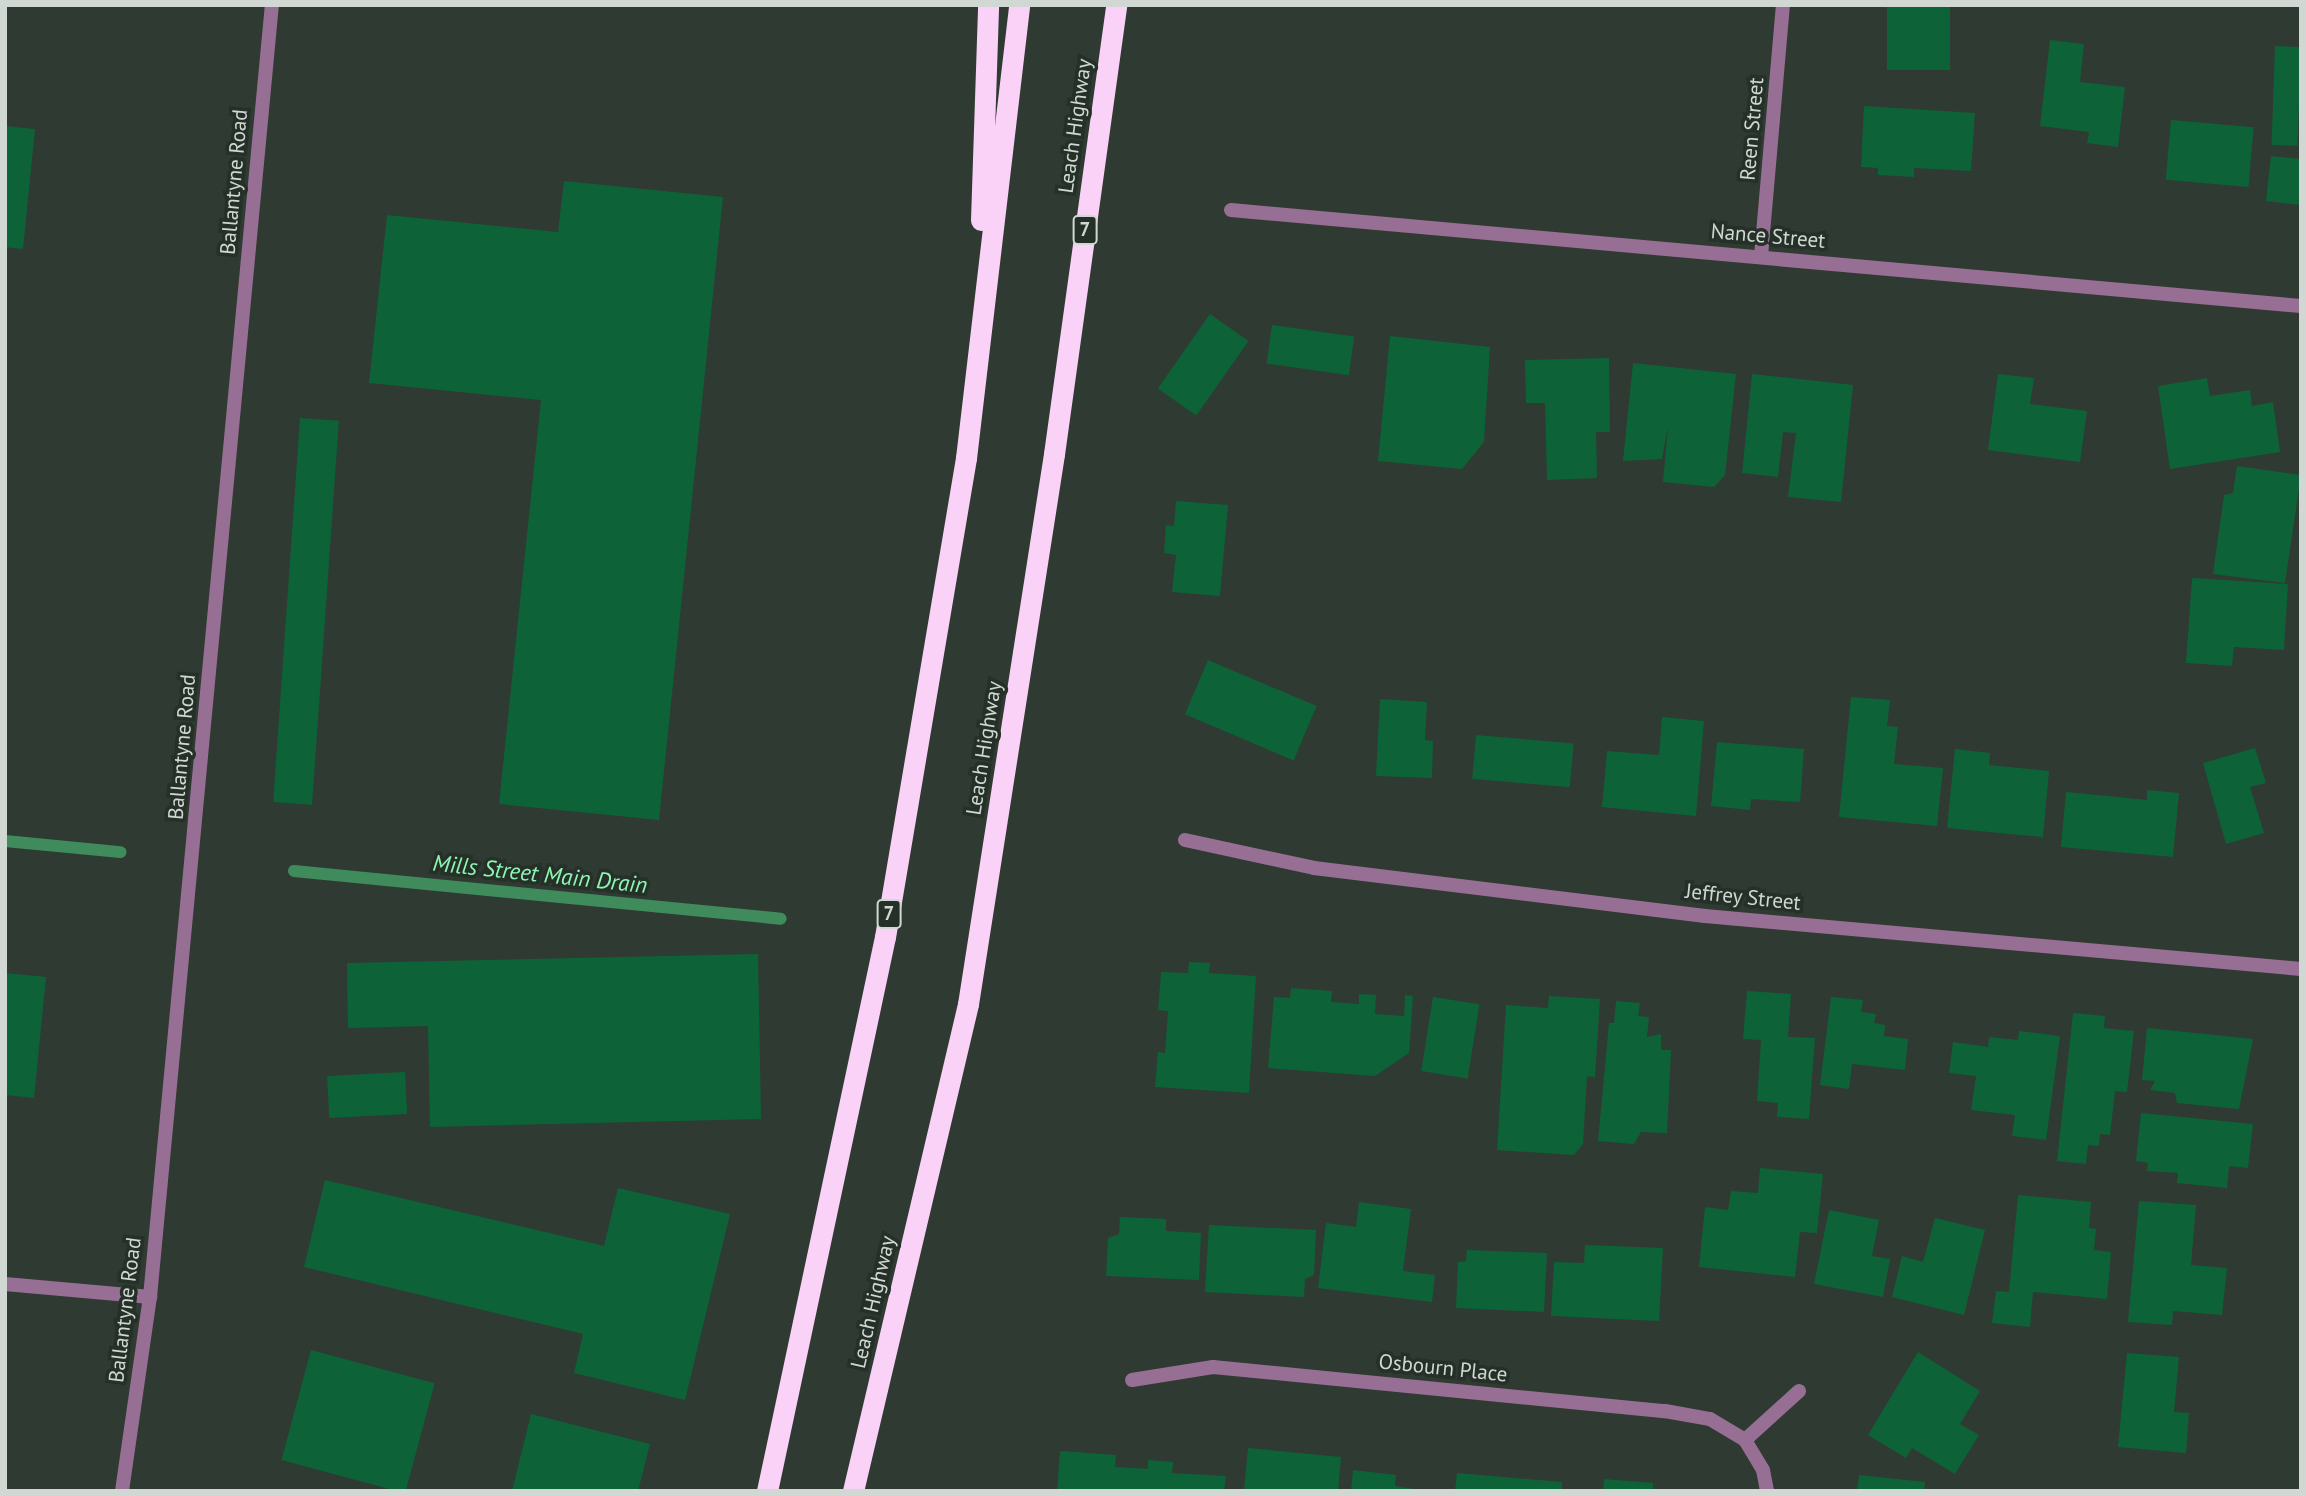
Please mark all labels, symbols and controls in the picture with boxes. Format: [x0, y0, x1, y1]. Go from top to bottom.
street label: Leach Highway [1053, 57, 1097, 195]
street label: Reen Street [1735, 76, 1769, 182]
street label: Ballantyne Road [215, 108, 253, 256]
road number: 7 [1071, 214, 1099, 246]
street label: Nance Street [1710, 218, 1826, 254]
street label: Ballantyne Road [163, 673, 201, 821]
street label: Leach Highway [961, 679, 1007, 817]
water label: Mills Street Main Drain [431, 849, 649, 899]
street label: Jeffrey Street [1684, 878, 1802, 916]
road number: 7 [875, 898, 903, 930]
street label: Leach Highway [845, 1233, 901, 1371]
street label: Ballantyne Road [104, 1236, 146, 1384]
street label: Osbourn Place [1377, 1349, 1509, 1387]

